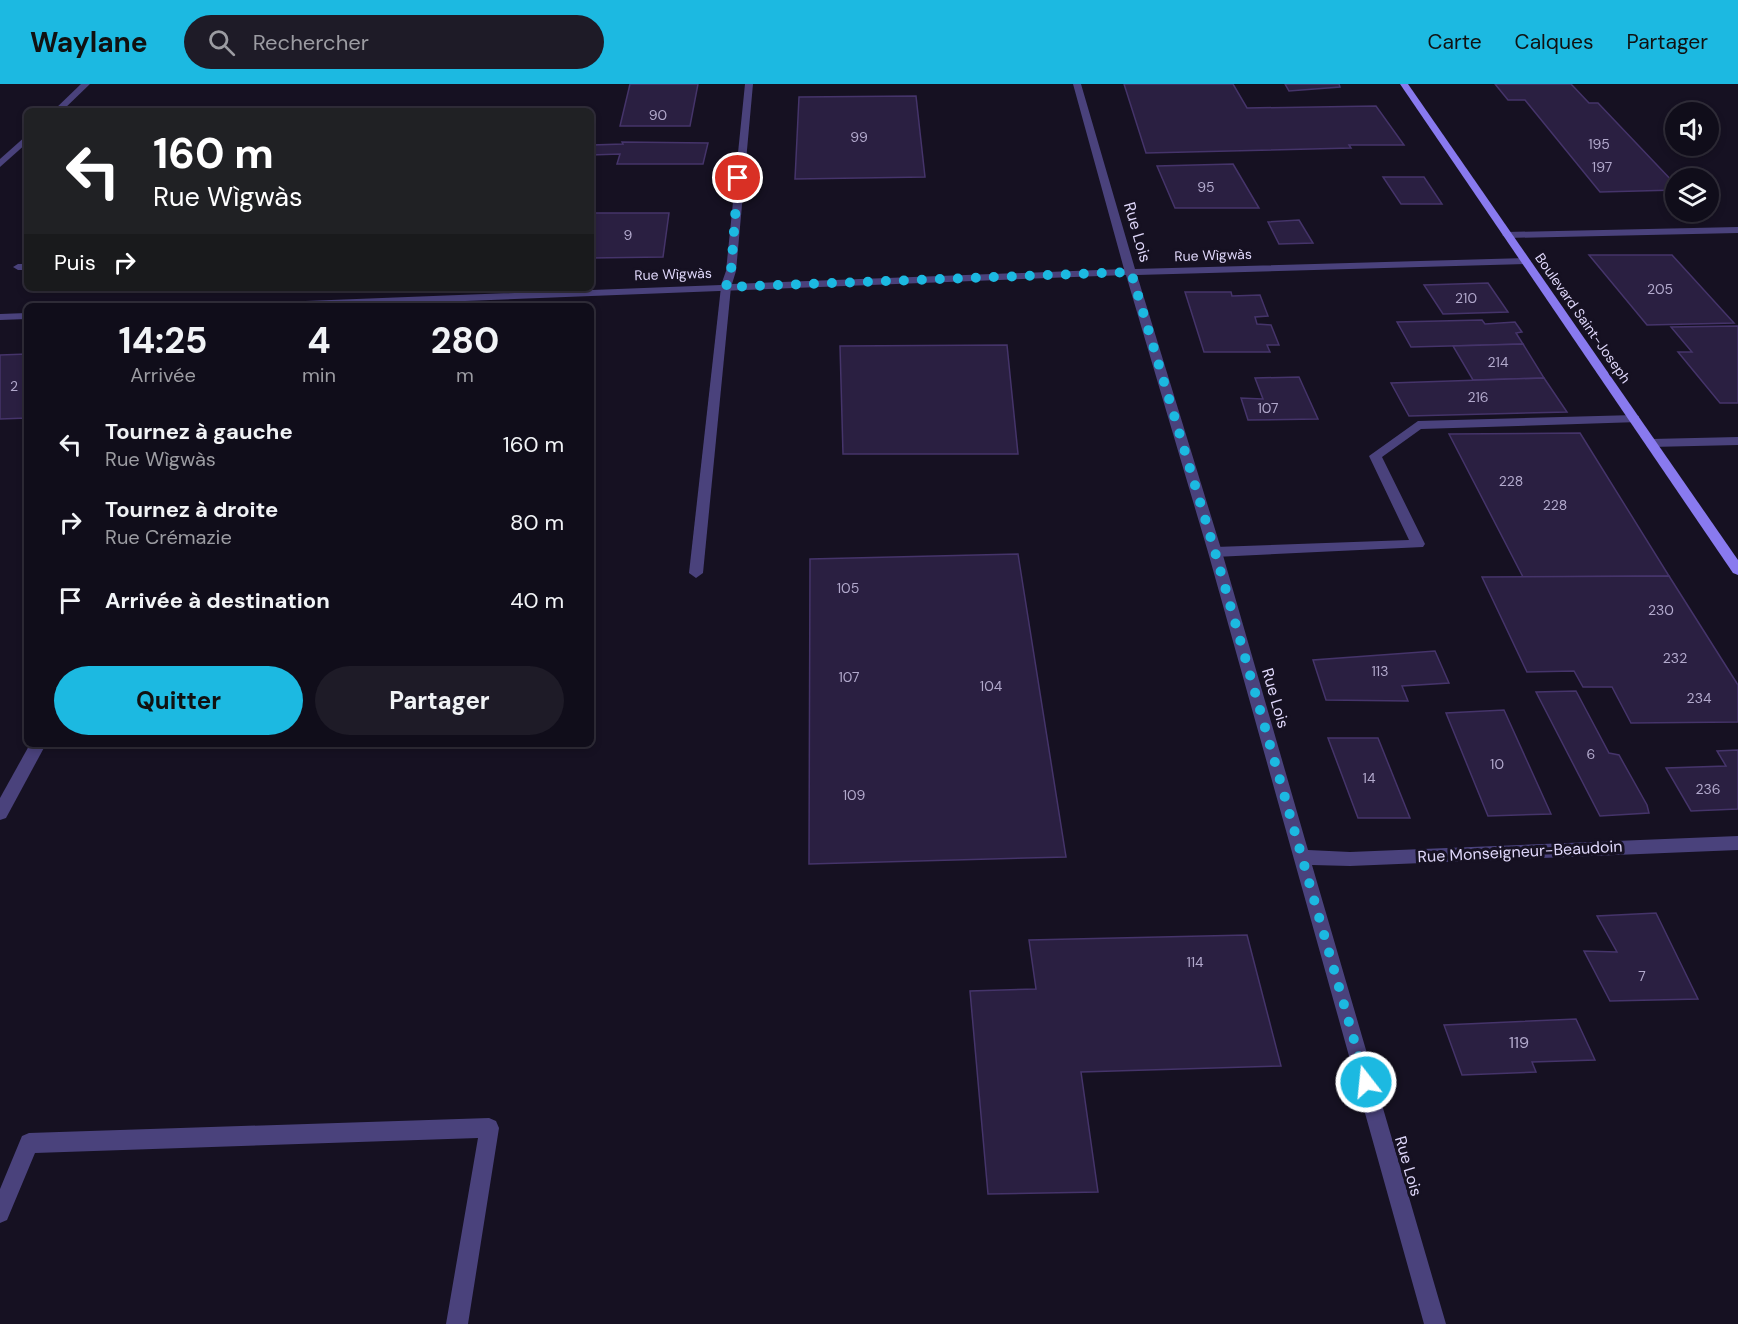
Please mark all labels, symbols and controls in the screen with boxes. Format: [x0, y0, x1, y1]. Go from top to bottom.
search box [184, 15, 604, 69]
text: Waylane [30, 24, 148, 61]
icon: search [205, 26, 238, 59]
text: Rechercher [253, 28, 369, 57]
text: Carte [1427, 28, 1482, 56]
text: Calques [1515, 28, 1593, 56]
text: Partager [1626, 28, 1708, 56]
map controls [1665, 102, 1719, 222]
button: sound [1665, 102, 1719, 156]
house number: 90 [649, 106, 667, 124]
text: 160 m [153, 126, 274, 181]
house number: 99 [850, 128, 868, 146]
icon: left [54, 132, 132, 210]
house number: 195 [1588, 135, 1610, 153]
pin [712, 152, 763, 203]
house number: 197 [1592, 158, 1612, 176]
icon: arrive [721, 161, 754, 194]
button: layers [1665, 168, 1719, 222]
house number: 95 [1197, 178, 1215, 196]
text: Rue Wìgwàs [153, 179, 303, 214]
street label: Rue Lois [1119, 200, 1156, 265]
house number: 9 [624, 226, 633, 244]
street label: Rue Wìgwàs [1174, 245, 1252, 265]
icon: right [108, 246, 141, 279]
text: Puis [54, 248, 96, 277]
street label: Boulevard Saint-Joseph [1531, 249, 1635, 387]
street label: Rue Wìgwàs [634, 264, 712, 284]
house number: 205 [1647, 280, 1673, 298]
house number: 210 [1455, 289, 1477, 307]
text: 14:25 [119, 317, 207, 364]
text: 4 [307, 317, 331, 364]
text: 280 [431, 317, 499, 364]
house number: 214 [1488, 353, 1509, 371]
text: Arrivée [130, 362, 196, 388]
text: min [302, 362, 336, 388]
text: m [456, 362, 474, 388]
house number: 2 [10, 377, 18, 395]
house number: 216 [1467, 388, 1489, 406]
house number: 107 [1257, 399, 1279, 417]
text: Tournez à gauche [105, 417, 293, 446]
icon: left [54, 428, 87, 461]
text: 160 m [503, 430, 564, 459]
text: Rue Wìgwàs [105, 446, 216, 472]
house number: 228 [1499, 472, 1523, 490]
text: Tournez à droite [105, 495, 278, 524]
house number: 228 [1543, 496, 1567, 514]
icon: right [54, 506, 87, 539]
text: 80 m [510, 508, 564, 537]
text: Rue Crémazie [105, 524, 232, 550]
house number: 105 [837, 579, 859, 597]
icon: arrive [54, 584, 87, 617]
text: Arrivée à destination [105, 586, 330, 615]
text: 40 m [510, 586, 564, 615]
house number: 230 [1648, 601, 1674, 619]
house number: 232 [1663, 649, 1687, 667]
house number: 113 [1371, 662, 1389, 680]
button: Quitter [54, 666, 303, 735]
button: Partager [315, 666, 564, 735]
street label: Rue Lois [1257, 666, 1294, 731]
house number: 107 [838, 668, 860, 686]
house number: 104 [980, 677, 1003, 695]
house number: 234 [1687, 689, 1712, 707]
house number: 6 [1587, 745, 1595, 763]
house number: 10 [1490, 755, 1504, 773]
house number: 14 [1363, 769, 1376, 787]
house number: 236 [1695, 780, 1721, 798]
house number: 109 [843, 786, 866, 804]
street label: Rue Monseigneur-Beaudoin [1417, 836, 1623, 867]
house number: 114 [1186, 953, 1204, 971]
house number: 7 [1638, 967, 1646, 985]
house number: 119 [1509, 1032, 1529, 1053]
position arrow [1334, 1050, 1398, 1114]
street label: Rue Lois [1390, 1134, 1427, 1199]

